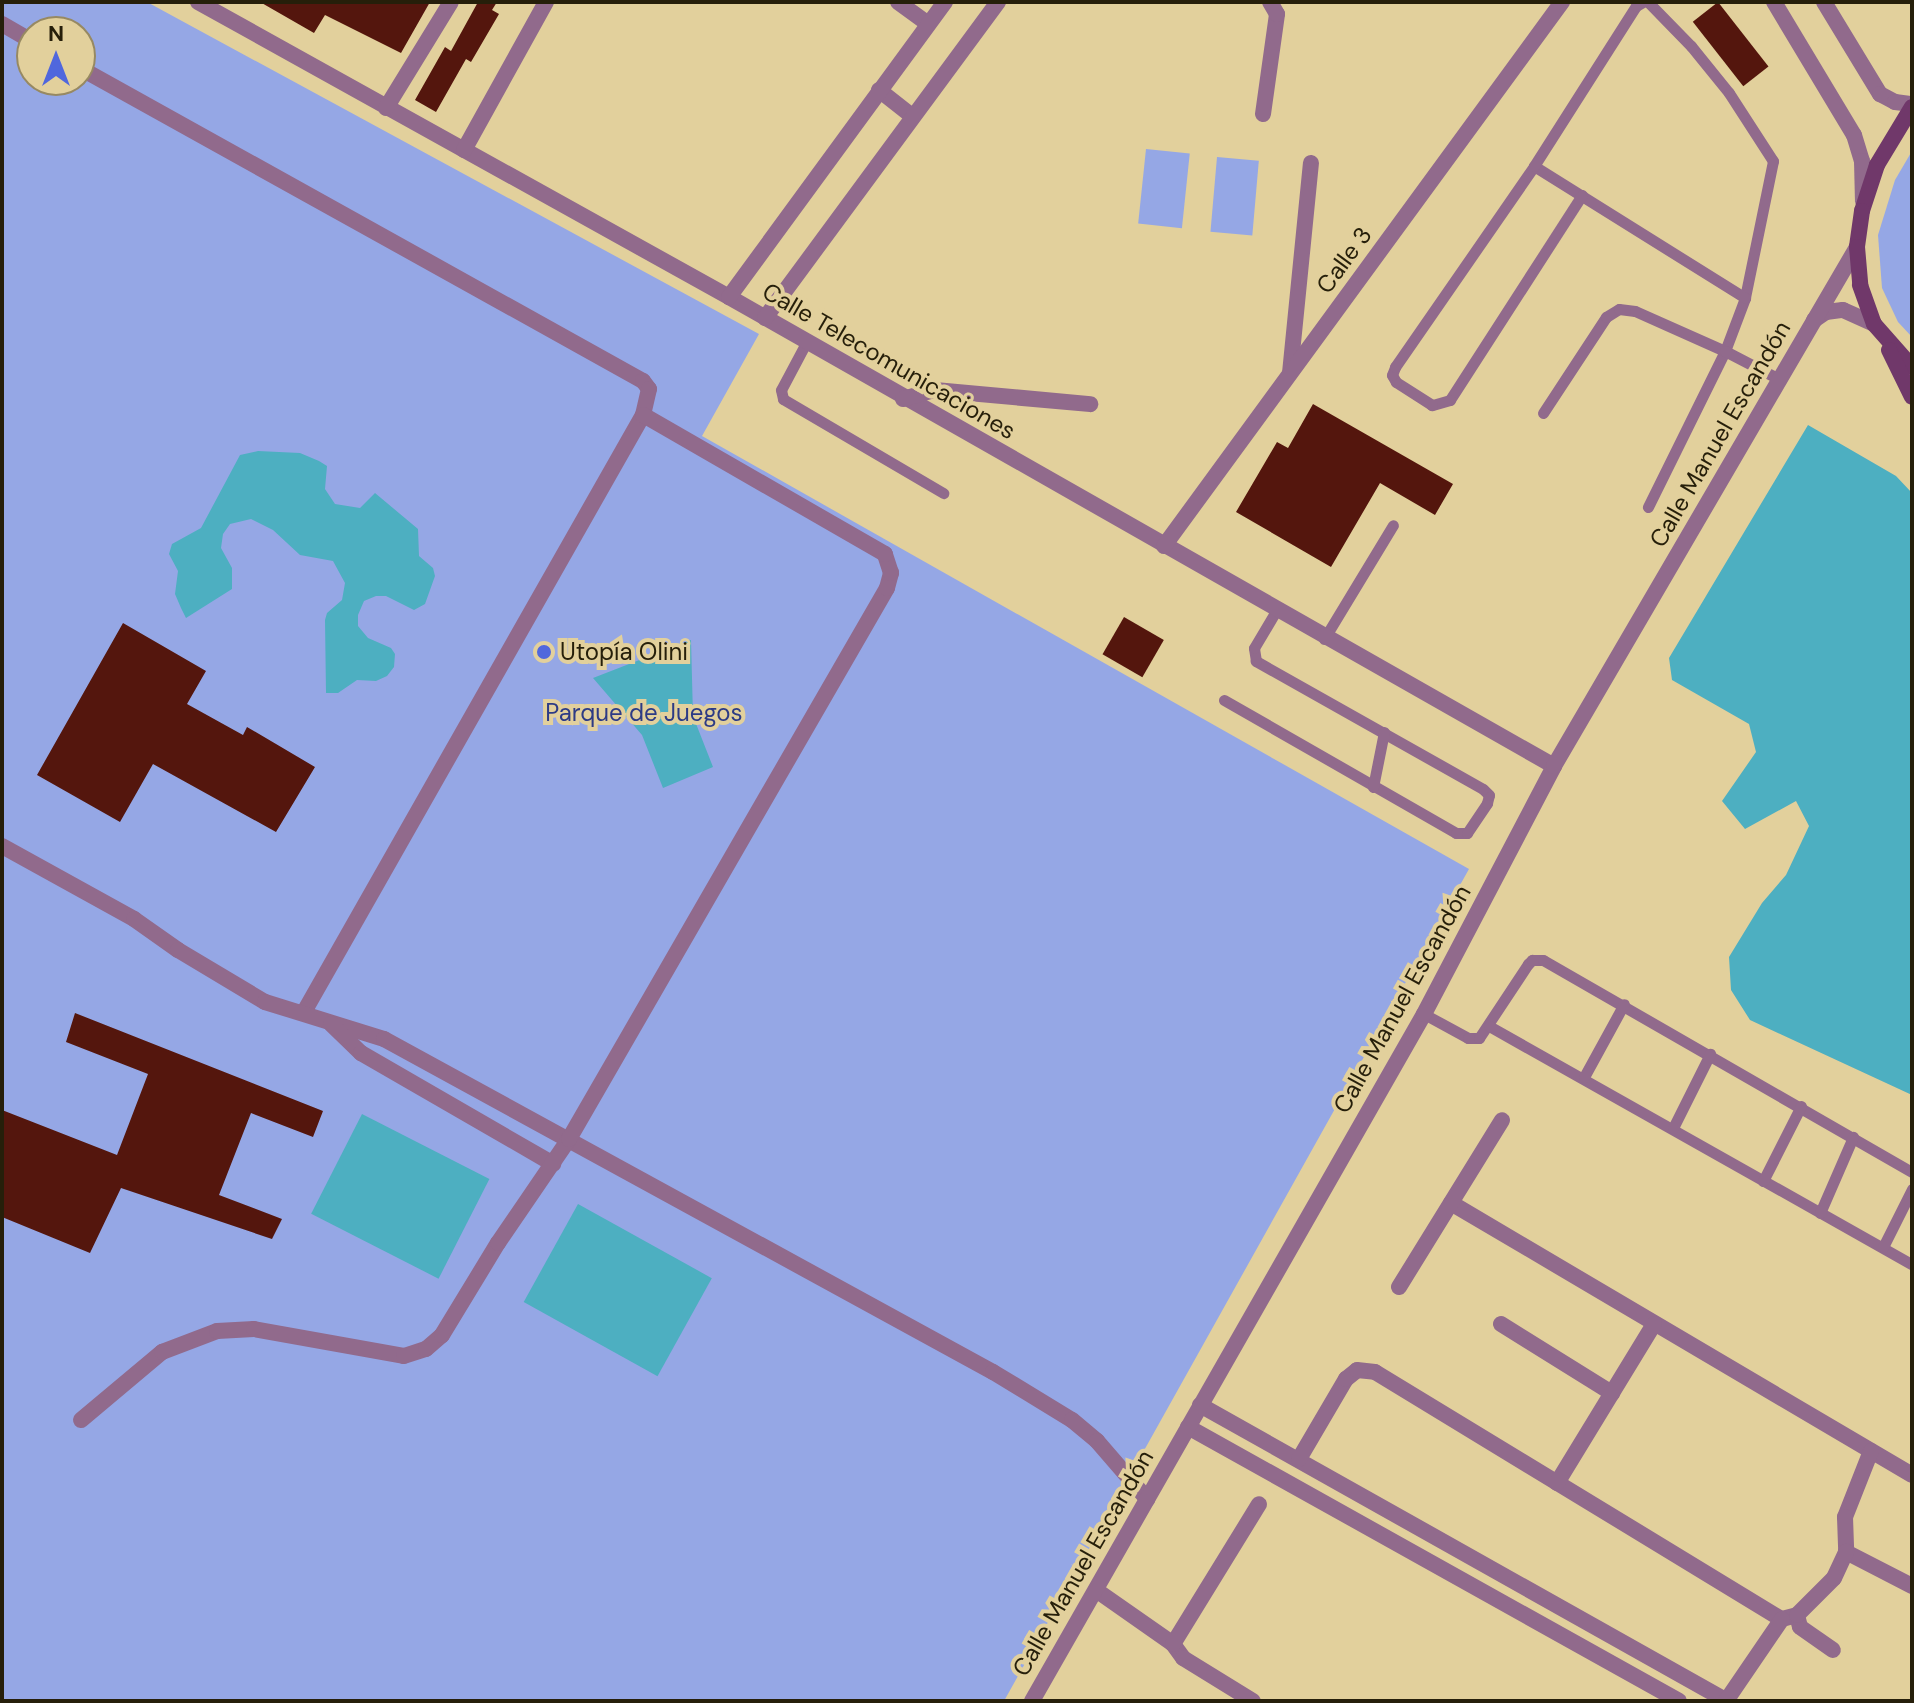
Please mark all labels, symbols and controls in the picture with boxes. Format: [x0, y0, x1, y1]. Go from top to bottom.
north arrow [16, 16, 96, 96]
text: N [48, 19, 64, 48]
street label: Calle 3 [1310, 221, 1378, 299]
street label: Calle Telecomunicaciones [757, 277, 1021, 445]
street label: Calle Manuel Escandón [1643, 316, 1797, 552]
place label: Utopía Olini [560, 638, 688, 666]
marker: Utopía Olini [535, 643, 553, 661]
park label: Parque de Juegos [545, 699, 743, 727]
street label: Calle Manuel Escandón [1327, 880, 1477, 1118]
street label: Calle Manuel Escandón [1006, 1445, 1160, 1681]

